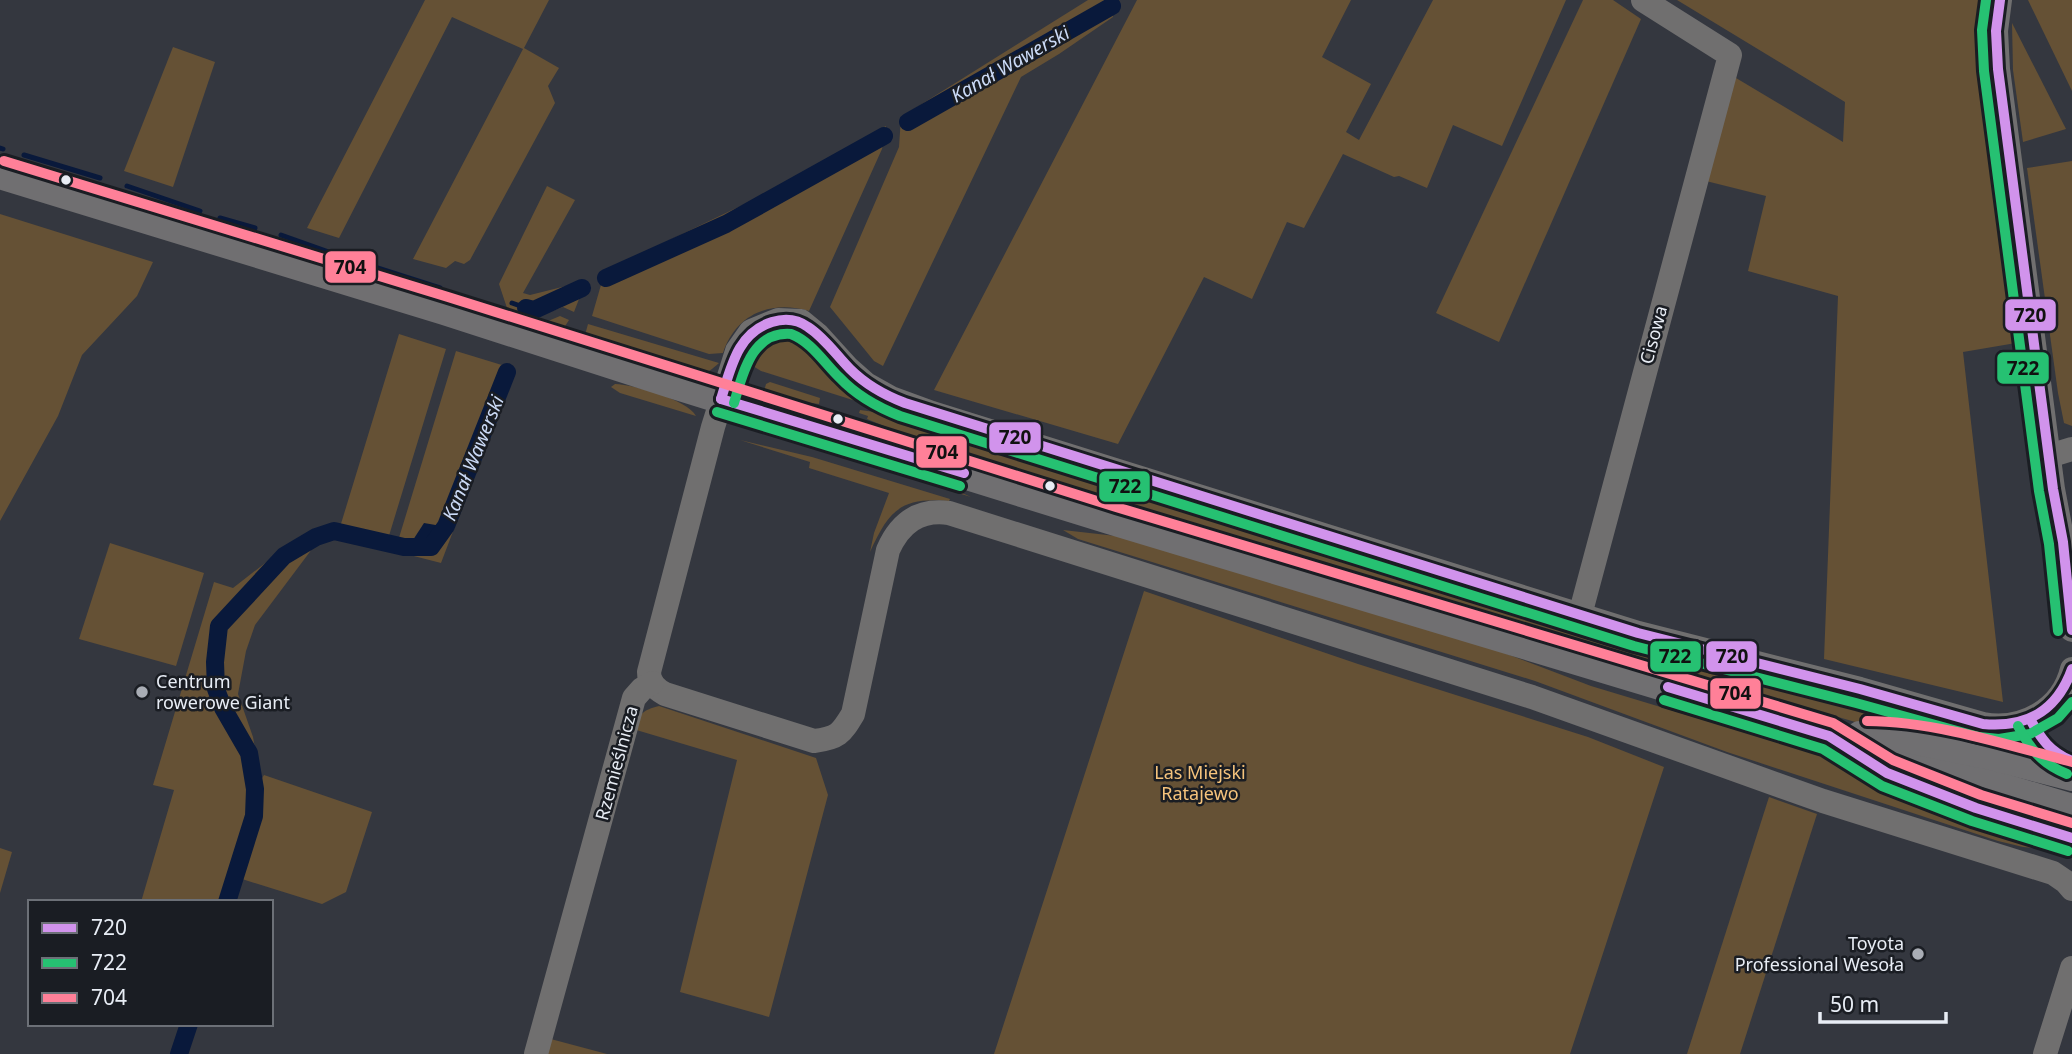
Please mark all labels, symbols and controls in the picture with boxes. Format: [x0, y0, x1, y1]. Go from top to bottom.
water label: Kanał Wawerski [946, 19, 1075, 109]
unlabelled marker [59, 173, 73, 187]
line badge: 704 [324, 250, 377, 284]
text: 704 [334, 254, 366, 280]
line badge: 720 [2004, 298, 2057, 332]
text: 720 [2014, 302, 2046, 328]
street label: Cisowa [1634, 303, 1672, 367]
line badge: 722 [1996, 351, 2050, 385]
text: 722 [2007, 355, 2039, 381]
water label: Kanał Wawerski [436, 390, 510, 525]
unlabelled marker [831, 412, 845, 426]
line badge: 720 [988, 421, 1042, 454]
text: 720 [999, 424, 1031, 450]
line badge: 704 [915, 435, 968, 469]
text: 704 [926, 439, 958, 465]
line badge: 722 [1098, 470, 1151, 503]
text: 722 [1109, 473, 1141, 499]
unlabelled marker [1043, 479, 1057, 493]
line badge: 722 [1649, 640, 1702, 673]
line badge: 720 [1705, 640, 1758, 673]
text: 722 [1659, 643, 1691, 669]
text: 720 [1716, 643, 1748, 669]
place label: Centrum rowerowe Giant [156, 669, 290, 714]
line badge: 704 [1709, 677, 1762, 710]
text: 704 [1719, 680, 1751, 706]
marker: Centrum rowerowe Giant [134, 684, 150, 700]
street label: Rzemieślnicza [589, 703, 643, 823]
park label: Las Miejski Ratajewo [1154, 760, 1246, 805]
legend [28, 900, 273, 1026]
text: 720 [91, 913, 127, 941]
place label: Toyota Professional Wesoła [1735, 931, 1904, 976]
marker: Toyota Professional Wesoła [1910, 946, 1926, 962]
text: 722 [91, 948, 127, 976]
scale bar [1820, 981, 1946, 1025]
text: 704 [91, 983, 127, 1011]
text: 50 m [1830, 990, 1879, 1018]

